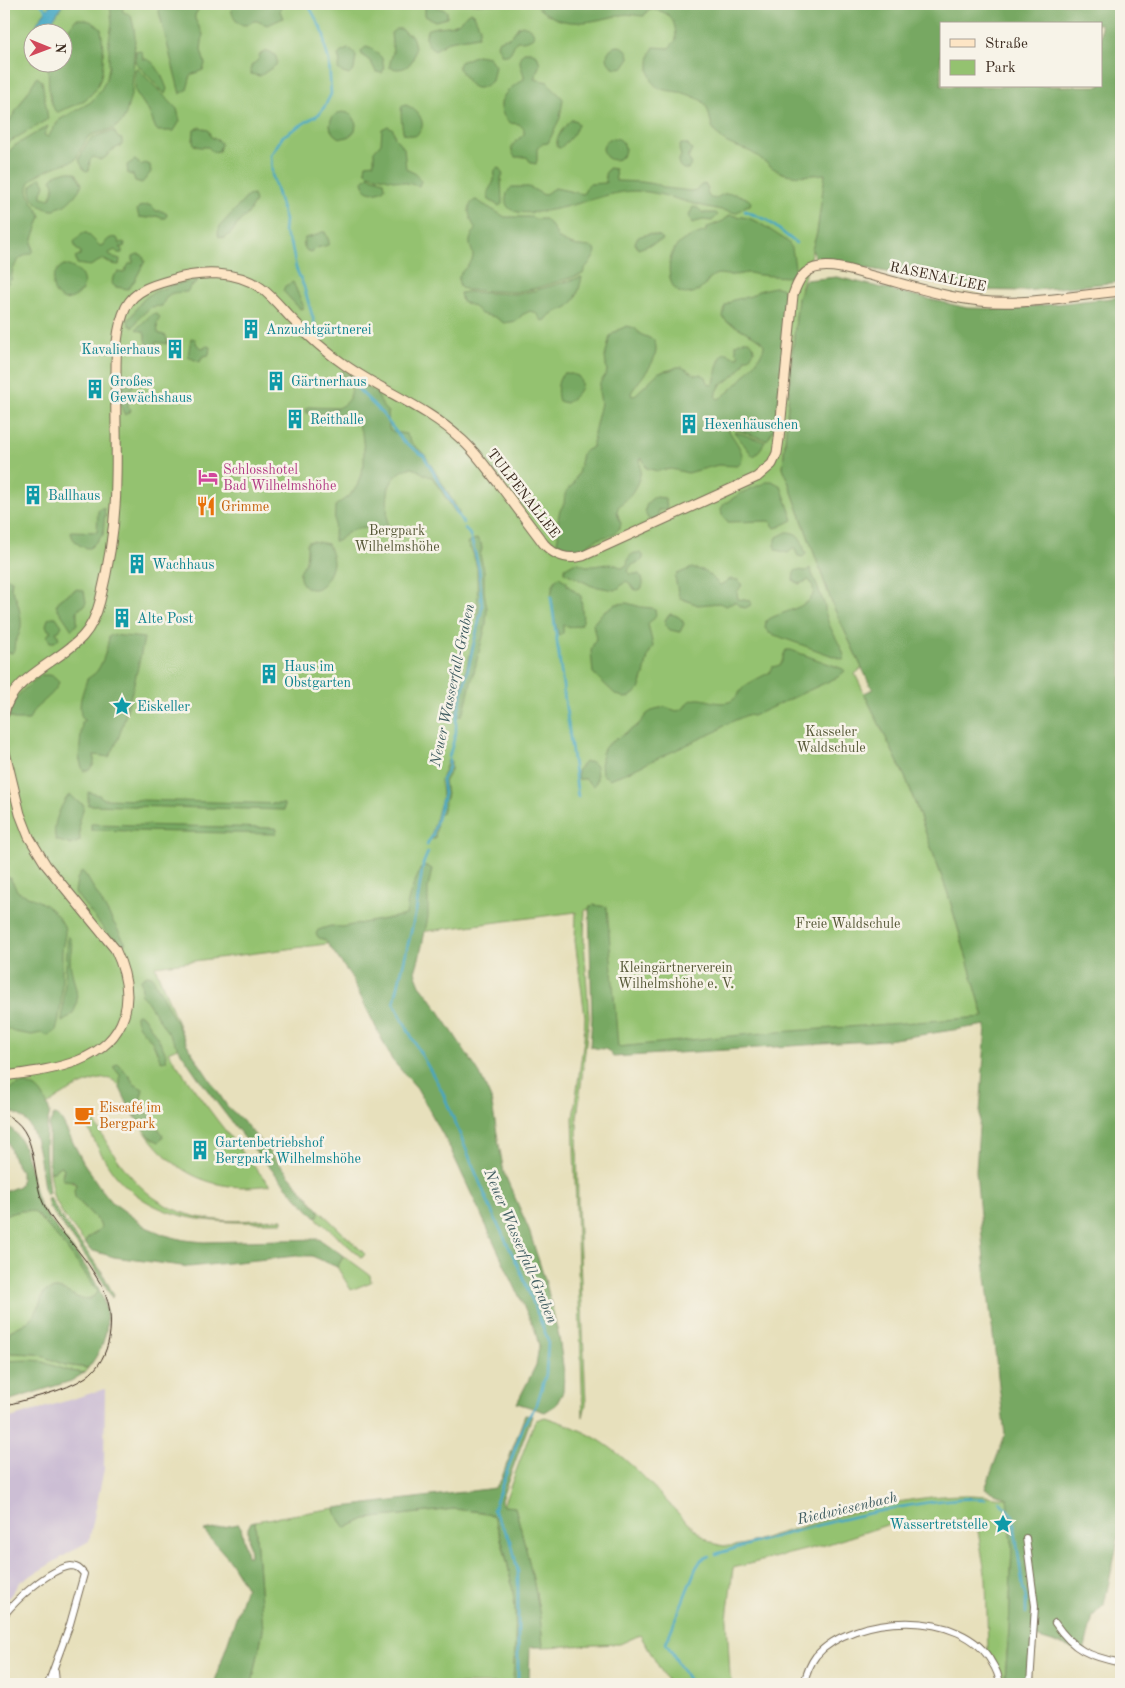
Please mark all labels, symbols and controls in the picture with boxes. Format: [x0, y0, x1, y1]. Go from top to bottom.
north arrow [22, 22, 72, 72]
legend [940, 22, 1102, 88]
text: Straße [985, 37, 1028, 52]
text: N [53, 43, 67, 54]
text: Park [985, 61, 1016, 76]
street label: RASENALLEE [888, 260, 987, 294]
building icon: Anzuchtgärtnerei [240, 318, 262, 340]
place label: Anzuchtgärtnerei [266, 323, 372, 337]
building icon: Kavalierhaus [164, 338, 186, 360]
place label: Kavalierhaus [81, 343, 160, 357]
building icon: Gärtnerhaus [265, 370, 287, 392]
place label: Großes Gewächshaus [110, 375, 192, 405]
place label: Gärtnerhaus [291, 375, 366, 389]
building icon: Großes Gewächshaus [84, 378, 106, 400]
building icon: Reithalle [284, 408, 306, 430]
place label: Reithalle [310, 413, 364, 427]
building icon: Hexenhäuschen [678, 413, 700, 435]
place label: Hexenhäuschen [704, 418, 799, 432]
street label: TULPENALLEE [484, 447, 562, 541]
place label: Schlosshotel Bad Wilhelmshöhe [223, 463, 336, 493]
hotel icon: Schlosshotel Bad Wilhelmshöhe [197, 466, 219, 488]
building icon: Ballhaus [22, 484, 44, 506]
place label: Ballhaus [48, 489, 100, 503]
restaurant icon: Grimme [195, 495, 217, 517]
place label: Grimme [221, 500, 269, 514]
park label: Bergpark Wilhelmshöhe [354, 524, 440, 554]
building icon: Wachhaus [126, 553, 148, 575]
place label: Wachhaus [152, 558, 215, 572]
water label: Neuer Wasserfall-Graben [429, 602, 478, 769]
building icon: Alte Post [111, 607, 133, 629]
place label: Alte Post [137, 612, 194, 626]
place label: Haus im Obstgarten [284, 660, 351, 690]
building icon: Haus im Obstgarten [258, 663, 280, 685]
place icon: Eiskeller [111, 695, 133, 717]
place label: Eiskeller [137, 700, 190, 714]
park label: Kasseler Waldschule [796, 725, 866, 755]
park label: Freie Waldschule [795, 917, 901, 931]
park label: Kleingärtnerverein Wilhelmshöhe e. V. [618, 961, 734, 991]
place label: Eiscafé im Bergpark [99, 1101, 161, 1131]
cafe icon: Eiscafé im Bergpark [73, 1104, 95, 1126]
place label: Gartenbetriebshof Bergpark Wilhelmshöhe [215, 1136, 361, 1166]
building icon: Gartenbetriebshof Bergpark Wilhelmshöhe [189, 1139, 211, 1161]
water label: Neuer Wasserfall-Graben [480, 1166, 559, 1326]
water label: Riedwiesenbach [795, 1491, 899, 1528]
place icon: Wassertretstelle [992, 1513, 1014, 1535]
place label: Wassertretstelle [890, 1518, 988, 1532]

